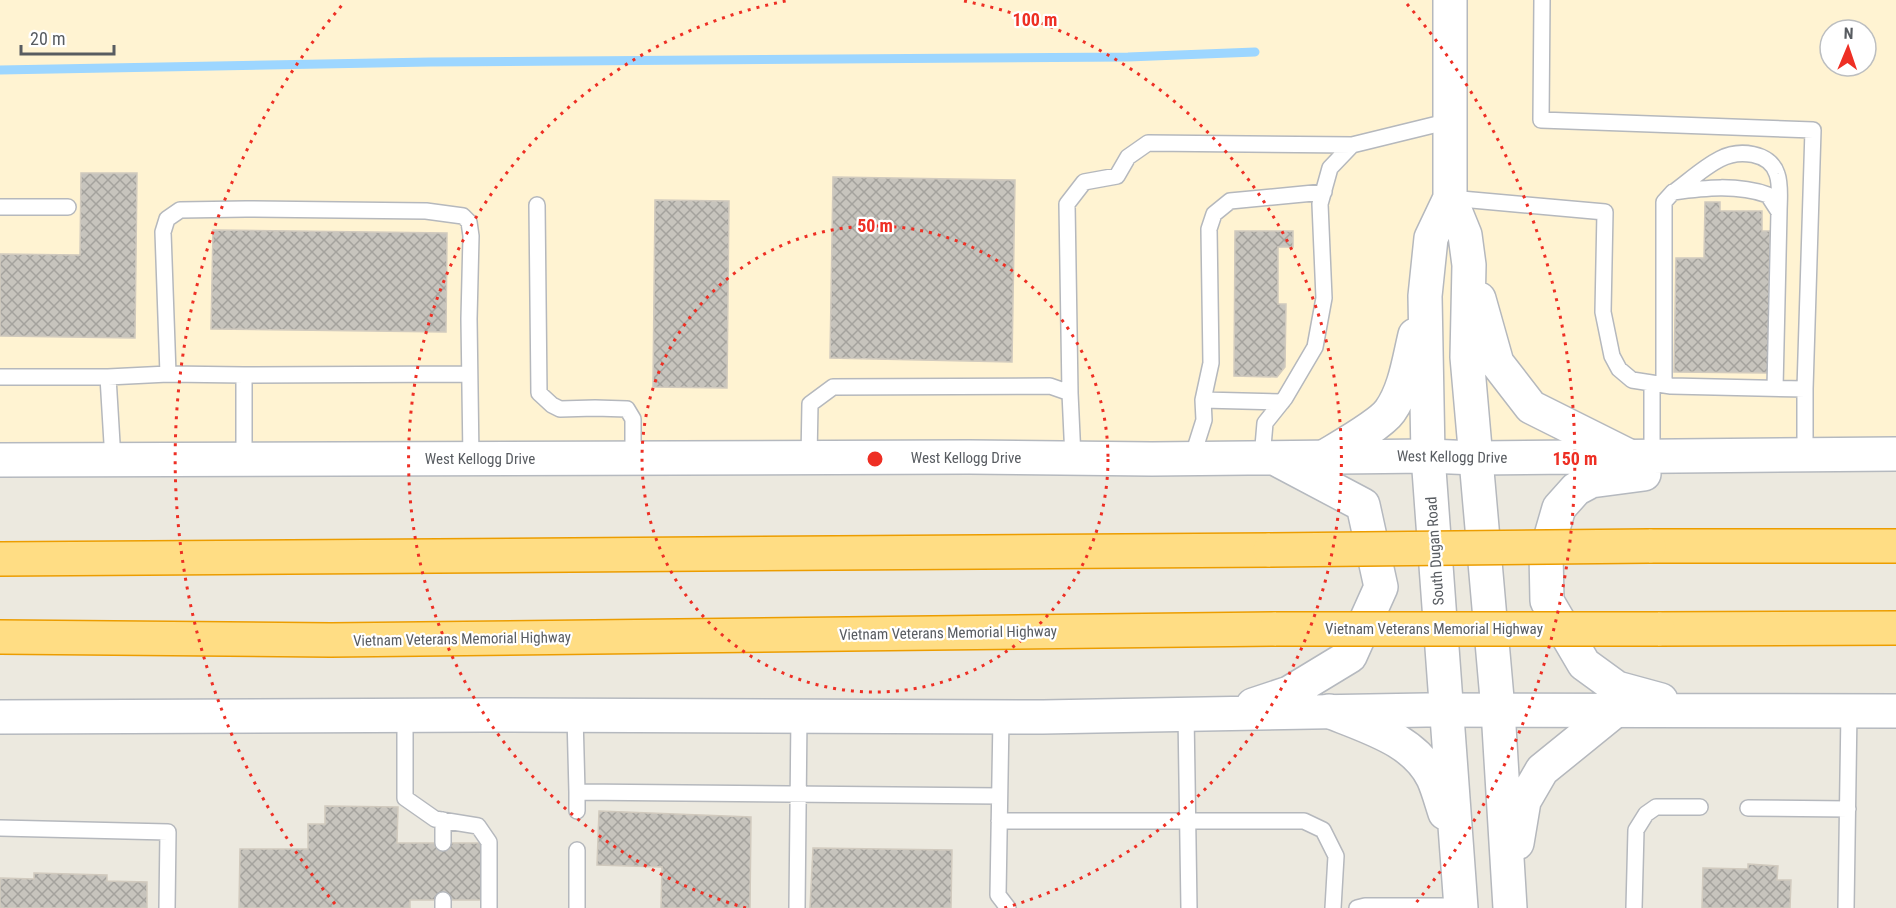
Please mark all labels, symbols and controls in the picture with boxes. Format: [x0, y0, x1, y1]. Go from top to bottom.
text: 100 m [1013, 9, 1057, 30]
scale bar [21, 18, 114, 56]
north arrow [1818, 18, 1878, 78]
text: N [1843, 24, 1854, 43]
text: 20 m [30, 28, 65, 49]
text: 50 m [857, 215, 893, 236]
street label: West Kellogg Drive [1397, 447, 1507, 467]
text: 150 m [1553, 448, 1597, 469]
centre of rings [865, 449, 885, 469]
street label: West Kellogg Drive [911, 449, 1021, 467]
street label: West Kellogg Drive [425, 450, 535, 468]
street label: South Dugan Road [1422, 496, 1448, 606]
street label: Vietnam Veterans Memorial Highway [1325, 620, 1543, 638]
street label: Vietnam Veterans Memorial Highway [839, 622, 1057, 644]
street label: Vietnam Veterans Memorial Highway [353, 628, 571, 650]

